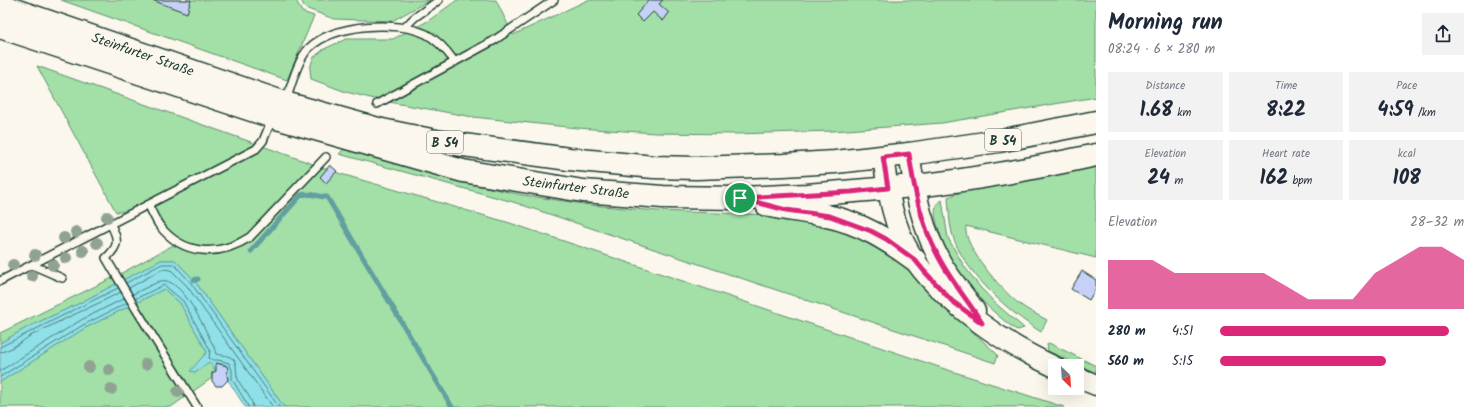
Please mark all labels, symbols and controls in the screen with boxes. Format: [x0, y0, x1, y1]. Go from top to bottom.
text: Morning run [1108, 6, 1223, 41]
button: share [1422, 13, 1464, 55]
street label: Steinfurter Straße [88, 27, 198, 83]
text: 08:24 · 6 × 280 m [1108, 39, 1215, 60]
text: Distance [1146, 77, 1185, 95]
text: Time [1275, 77, 1297, 95]
text: Pace [1396, 77, 1417, 95]
text: 1.68 [1139, 95, 1173, 127]
text: 8:22 [1266, 95, 1306, 127]
text: 4:59 [1378, 95, 1414, 127]
text: km [1173, 104, 1191, 122]
text: /km [1414, 104, 1436, 122]
road number: B 54 [985, 129, 1021, 151]
road number: B 54 [427, 131, 463, 153]
text: Elevation [1145, 145, 1186, 163]
text: Heart rate [1262, 145, 1310, 163]
text: kcal [1398, 145, 1416, 163]
text: 24 [1147, 163, 1170, 195]
text: 162 [1260, 163, 1288, 195]
text: 108 [1393, 163, 1421, 195]
street label: Steinfurter Straße [521, 171, 631, 206]
text: m [1170, 172, 1183, 190]
text: bpm [1288, 172, 1312, 190]
pin [723, 181, 757, 215]
icon: arrive [729, 187, 751, 209]
text: Elevation [1108, 212, 1157, 233]
text: 28–32 m [1410, 212, 1464, 233]
text: 280 m [1108, 321, 1146, 342]
text: 4:51 [1172, 321, 1193, 342]
text: 560 m [1108, 351, 1144, 372]
text: 5:15 [1172, 351, 1193, 372]
north arrow [1048, 359, 1084, 395]
map controls [1048, 359, 1084, 395]

